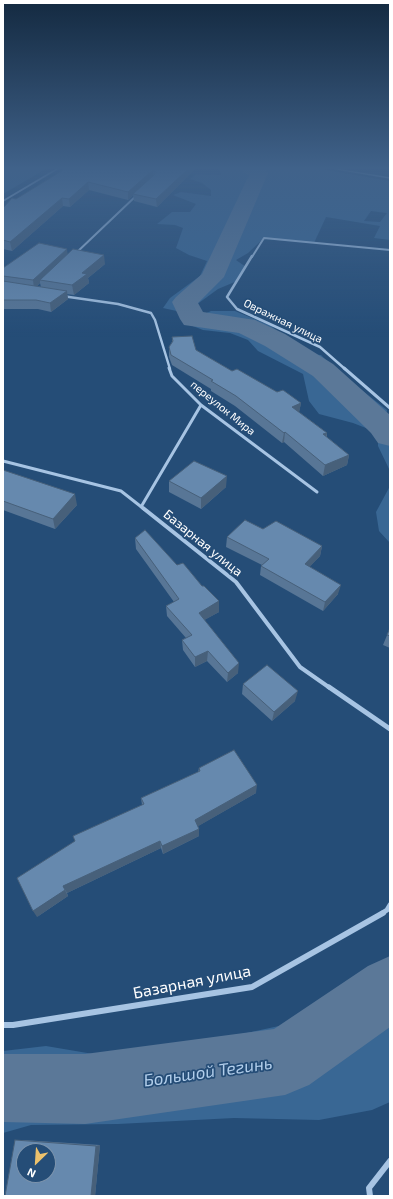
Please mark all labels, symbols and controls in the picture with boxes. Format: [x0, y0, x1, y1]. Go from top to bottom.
street label: Овражная улица [241, 296, 325, 346]
street label: переулок Мира [188, 378, 258, 438]
street label: Базарная улица [160, 506, 246, 580]
street label: Базарная улица [131, 961, 253, 1003]
water label: Большой Тегинь [142, 1053, 274, 1091]
north arrow [16, 1143, 56, 1183]
text: N [25, 1166, 37, 1181]

